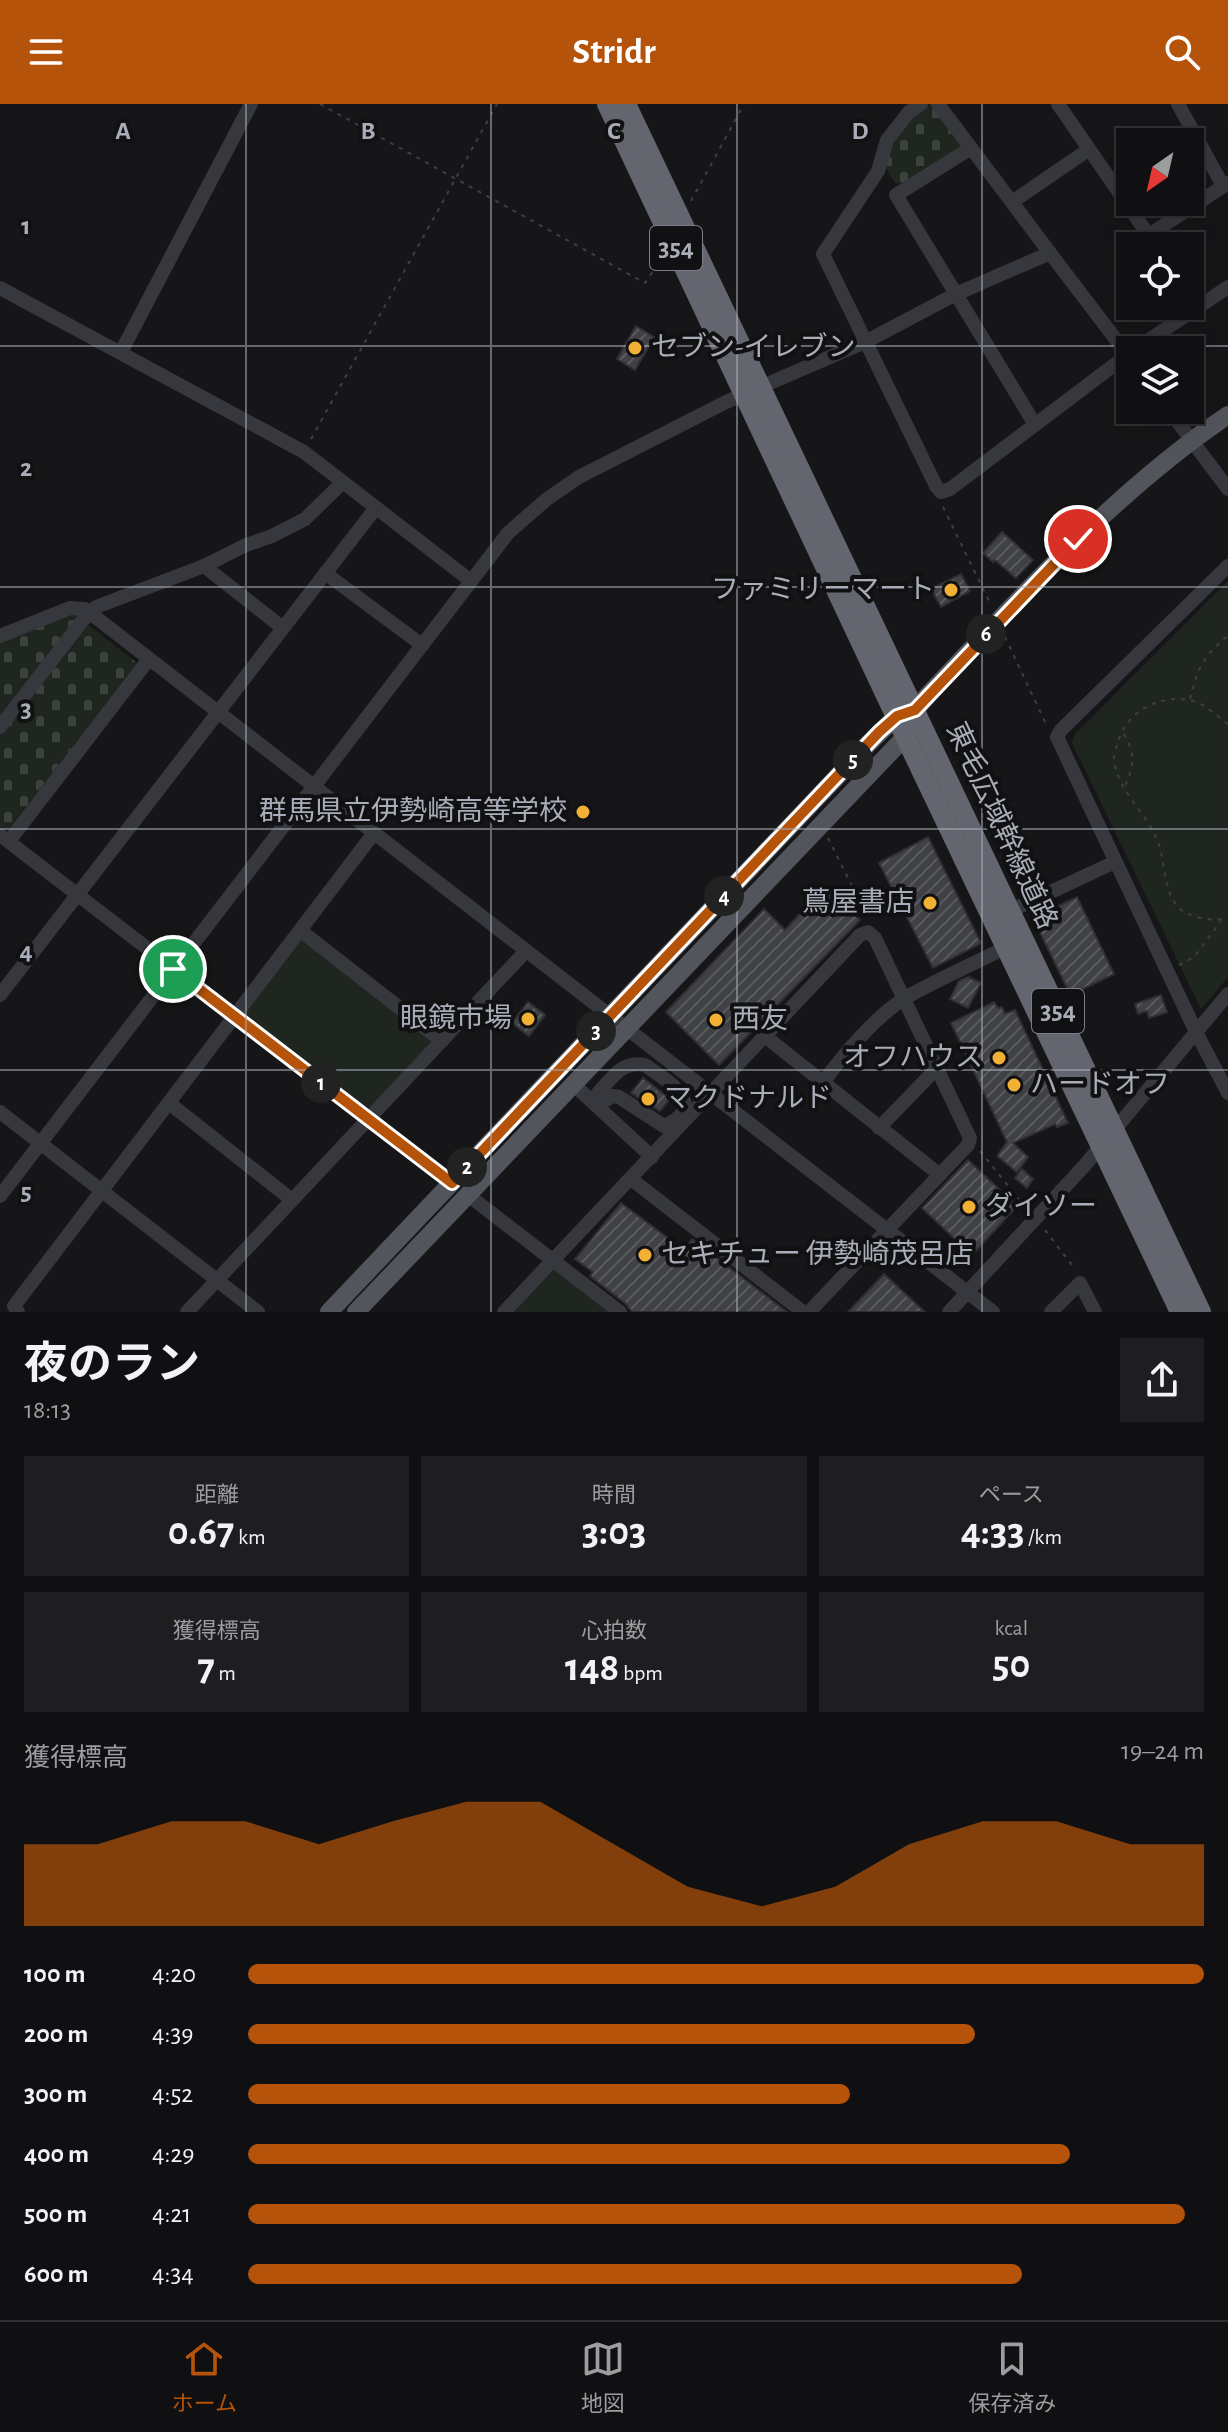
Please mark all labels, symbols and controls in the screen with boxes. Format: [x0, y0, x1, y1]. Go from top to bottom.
icon: menu [24, 30, 68, 74]
icon: search [1160, 30, 1204, 74]
text: Stridr [572, 34, 656, 70]
text: A [115, 118, 131, 144]
text: B [360, 118, 376, 144]
text: C [607, 118, 621, 144]
text: D [851, 118, 869, 144]
north arrow [1116, 128, 1204, 216]
map controls [1116, 128, 1204, 424]
text: 1 [21, 213, 31, 239]
road number: 354 [650, 226, 702, 270]
button: locate [1116, 232, 1204, 320]
place label: セブン-イレブン [651, 332, 856, 362]
button: layers [1116, 336, 1204, 424]
marker: セブン-イレブン [626, 339, 644, 357]
text: 2 [20, 455, 32, 481]
pin [1044, 505, 1112, 573]
icon: check [1056, 517, 1100, 561]
place label: ファミリーマート [711, 576, 935, 604]
marker: ファミリーマート [942, 581, 960, 599]
pin: 6 [966, 614, 1006, 654]
text: 6 [981, 623, 991, 645]
text: 3 [20, 696, 32, 722]
street label: 東毛広域幹線道路 [941, 718, 1063, 933]
pin: 5 [833, 740, 873, 780]
text: 5 [848, 749, 858, 771]
place label: 群馬県立伊勢崎高等学校 [259, 796, 567, 826]
marker: 群馬県立伊勢崎高等学校 [574, 803, 592, 821]
pin: 4 [704, 876, 744, 916]
text: 4 [718, 885, 730, 907]
place label: 蔦屋書店 [802, 887, 914, 917]
marker: 蔦屋書店 [921, 894, 939, 912]
pin [139, 935, 207, 1003]
text: 4 [19, 938, 33, 964]
icon: arrive [151, 947, 195, 991]
road number: 354 [1032, 989, 1084, 1033]
place label: 眼鏡市場 [400, 1003, 512, 1033]
place label: 西友 [732, 1004, 788, 1034]
marker: 眼鏡市場 [519, 1010, 537, 1028]
pin: 3 [576, 1011, 616, 1051]
marker: 西友 [707, 1011, 725, 1029]
text: 3 [591, 1020, 601, 1042]
place label: オフハウス [843, 1043, 983, 1072]
marker: オフハウス [990, 1049, 1008, 1067]
pin: 1 [301, 1063, 341, 1103]
place label: ハードオフ [1030, 1071, 1170, 1099]
text: 1 [317, 1072, 325, 1094]
marker: ハードオフ [1005, 1076, 1023, 1094]
place label: マクドナルド [664, 1084, 832, 1113]
marker: マクドナルド [639, 1090, 657, 1108]
pin: 2 [447, 1147, 487, 1187]
text: 2 [462, 1156, 472, 1178]
text: 5 [20, 1179, 32, 1205]
place label: ダイソー [985, 1191, 1097, 1221]
marker: ダイソー [960, 1198, 978, 1216]
place label: セキチュー 伊勢崎茂呂店 [661, 1239, 974, 1269]
marker: セキチュー 伊勢崎茂呂店 [636, 1246, 654, 1264]
button: share [1120, 1338, 1204, 1422]
text: 夜のラン [24, 1343, 200, 1387]
text: 18:13 [24, 1397, 71, 1423]
text: 距離 [195, 1484, 239, 1506]
text: 時間 [592, 1484, 636, 1506]
text: ペース [979, 1484, 1044, 1506]
text: 0.67 [168, 1512, 234, 1552]
text: 3:03 [582, 1512, 646, 1552]
text: 4:33 [961, 1512, 1024, 1552]
text: km [234, 1526, 266, 1548]
text: /km [1024, 1526, 1062, 1548]
text: kcal [995, 1617, 1028, 1639]
text: 獲得標高 [173, 1620, 261, 1642]
text: 心拍数 [581, 1620, 647, 1642]
text: 50 [992, 1645, 1030, 1685]
text: 7 [197, 1648, 215, 1688]
text: 148 [565, 1648, 619, 1688]
text: m [215, 1662, 236, 1684]
text: bpm [619, 1662, 663, 1684]
text: 19–24 m [1121, 1738, 1204, 1764]
text: 獲得標高 [24, 1745, 128, 1771]
text: 100 m [24, 1961, 85, 1987]
text: 4:20 [152, 1961, 196, 1987]
text: 200 m [24, 2021, 88, 2047]
text: 4:39 [152, 2021, 193, 2047]
text: 300 m [24, 2081, 87, 2107]
text: 4:52 [152, 2081, 193, 2107]
text: 400 m [24, 2141, 89, 2167]
text: 4:29 [152, 2141, 195, 2167]
text: 500 m [24, 2201, 87, 2227]
text: 4:21 [152, 2201, 191, 2227]
text: 600 m [24, 2261, 89, 2287]
text: 4:34 [152, 2261, 194, 2287]
tab: ホーム [172, 2337, 237, 2417]
tab: 地図 [581, 2337, 625, 2417]
tab: 保存済み [968, 2337, 1056, 2417]

